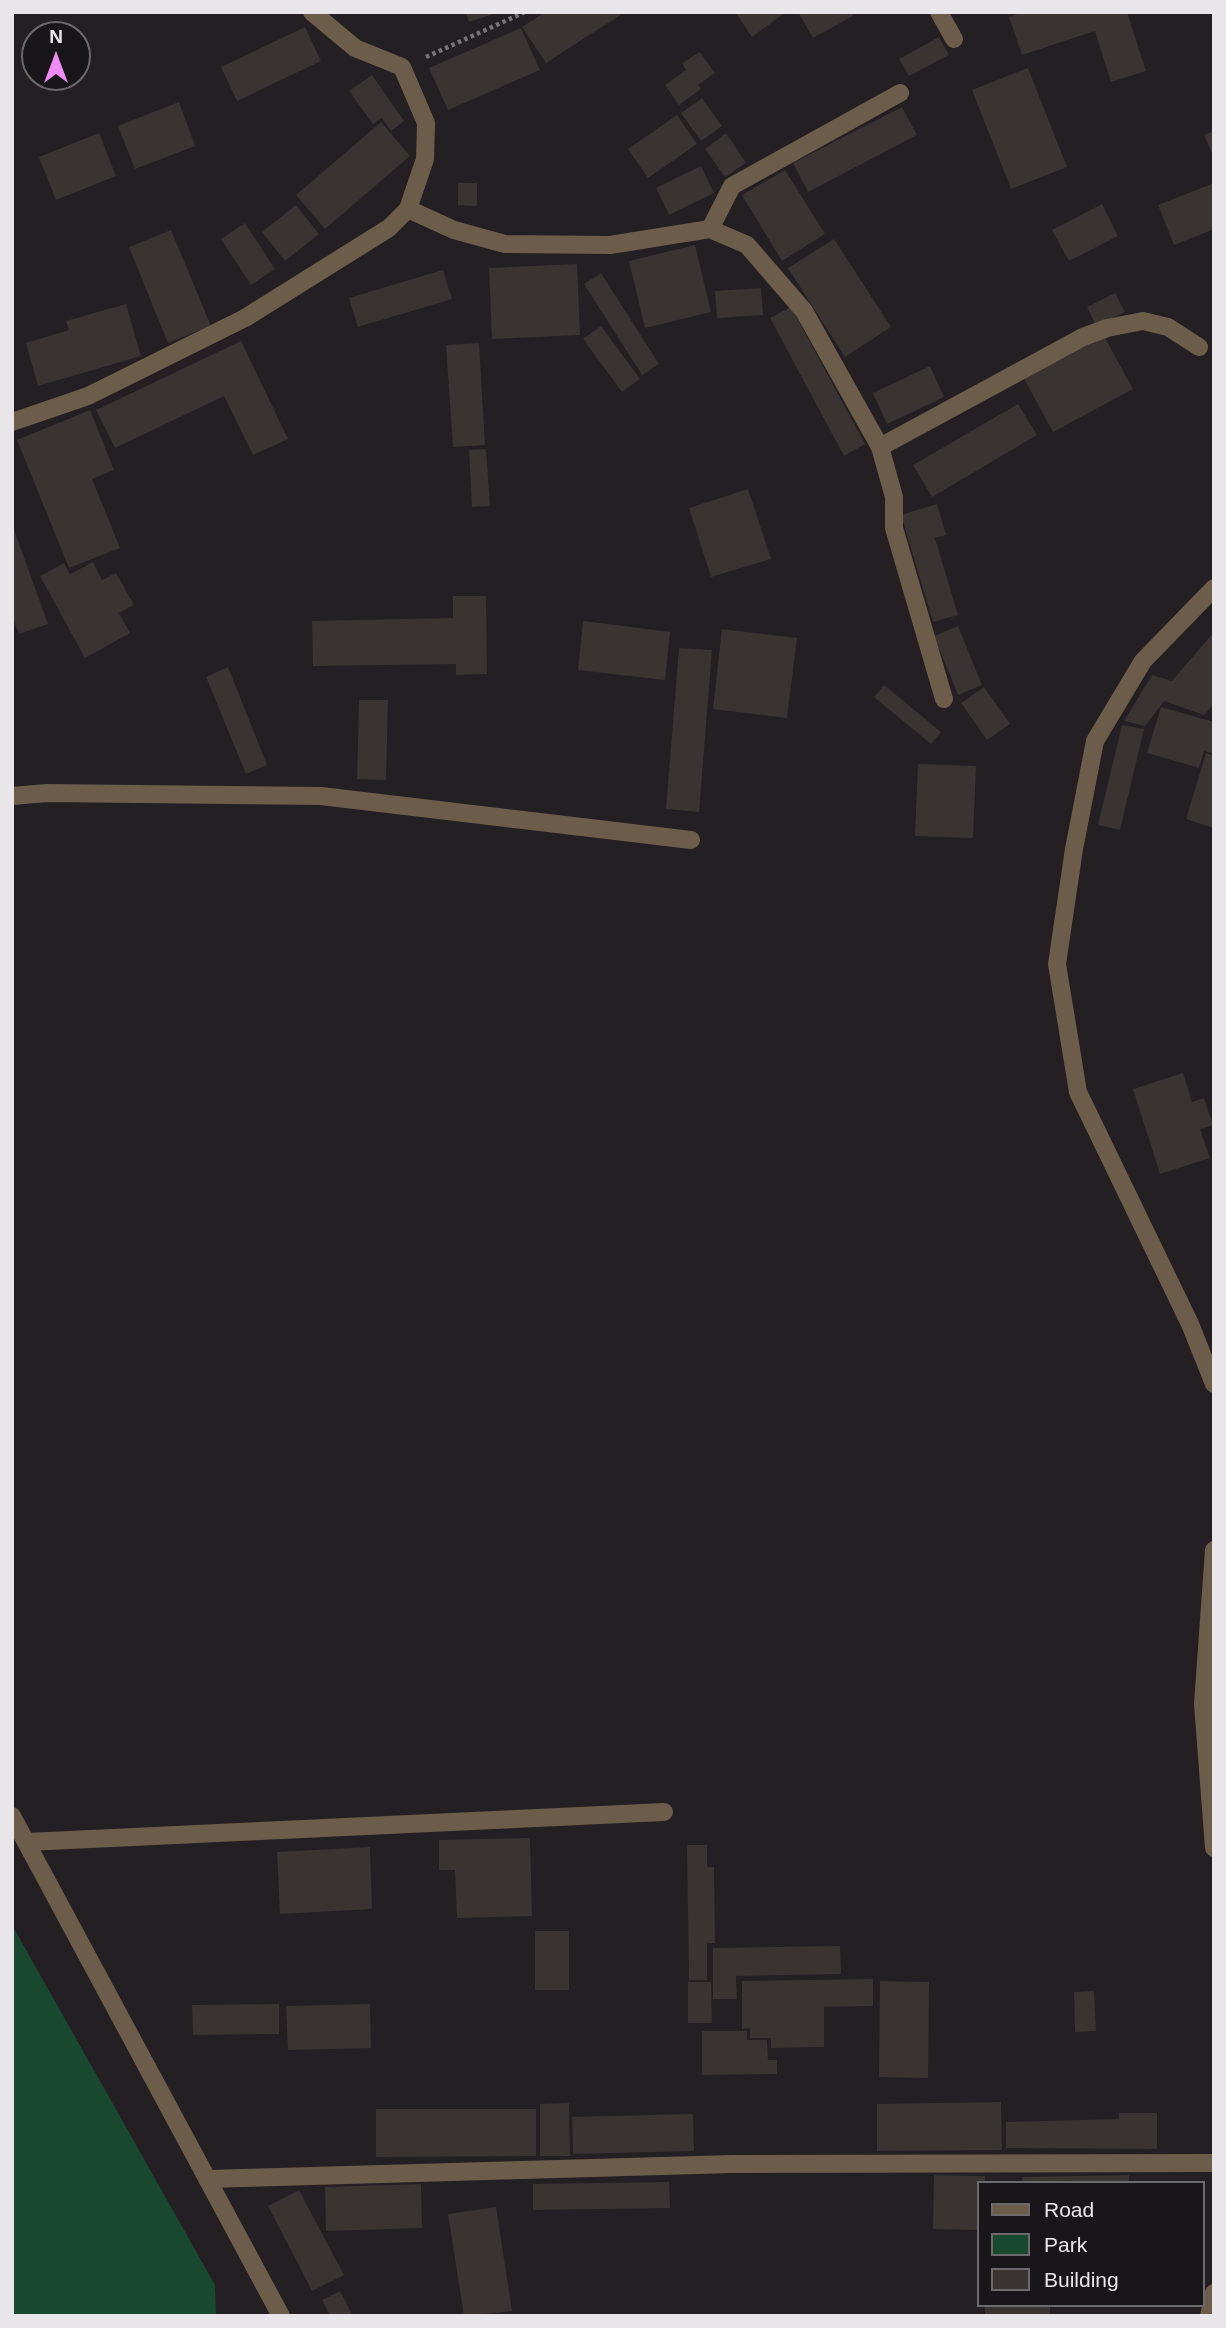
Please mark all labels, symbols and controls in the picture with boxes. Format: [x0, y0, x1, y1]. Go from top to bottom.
north arrow [21, 21, 91, 91]
text: N [49, 26, 63, 47]
legend [978, 2181, 1205, 2307]
text: Road [1044, 2198, 1094, 2221]
text: Park [1044, 2233, 1087, 2256]
text: Building [1044, 2268, 1119, 2291]

